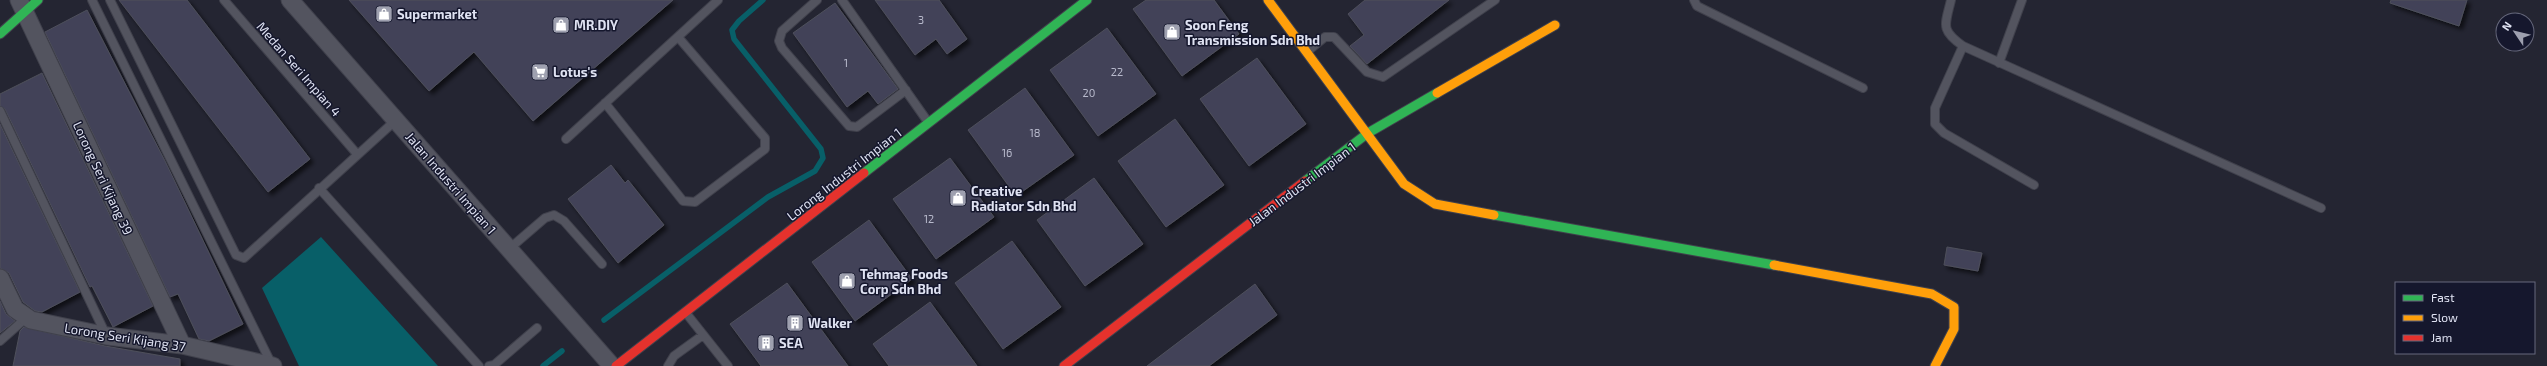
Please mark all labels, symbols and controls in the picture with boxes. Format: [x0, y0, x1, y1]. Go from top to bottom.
shop icon: Supermarket [374, 4, 394, 24]
place label: Supermarket [397, 6, 478, 22]
north arrow [2495, 12, 2535, 52]
house number: 3 [918, 13, 924, 26]
shop icon: MR.DIY [551, 15, 571, 35]
place label: MR.DIY [574, 17, 618, 33]
place label: Soon Feng Transmission Sdn Bhd [1185, 17, 1320, 48]
street label: Medan Seri Impian 4 [254, 18, 344, 120]
text: N [2499, 19, 2514, 33]
shop icon: Soon Feng Transmission Sdn Bhd [1162, 22, 1182, 42]
house number: 1 [844, 56, 848, 69]
supermarket icon: Lotus's [530, 62, 550, 82]
place label: Lotus's [553, 64, 597, 80]
house number: 22 [1111, 65, 1123, 78]
house number: 20 [1083, 86, 1095, 99]
street label: Lorong Seri Kijang 39 [70, 119, 136, 237]
street label: Lorong Industri Impian 1 [783, 124, 905, 224]
house number: 18 [1029, 126, 1041, 139]
street label: Jalan Industri Impian 1 [402, 129, 500, 237]
street label: Jalan Industri Impian 1 [1245, 138, 1359, 230]
house number: 16 [1002, 146, 1012, 159]
place label: Creative Radiator Sdn Bhd [971, 183, 1077, 214]
shop icon: Creative Radiator Sdn Bhd [948, 188, 968, 208]
house number: 12 [924, 212, 934, 225]
place label: Tehmag Foods Corp Sdn Bhd [860, 266, 948, 297]
shop icon: Tehmag Foods Corp Sdn Bhd [837, 271, 857, 291]
legend [2395, 282, 2535, 354]
text: Fast [2431, 290, 2455, 304]
text: Slow [2431, 310, 2458, 324]
building icon: Walker [785, 313, 805, 333]
place label: Walker [808, 315, 853, 331]
street label: Lorong Seri Kijang 37 [63, 320, 187, 355]
text: Jam [2431, 330, 2452, 344]
building icon: SEA [756, 333, 776, 353]
place label: SEA [779, 335, 803, 351]

